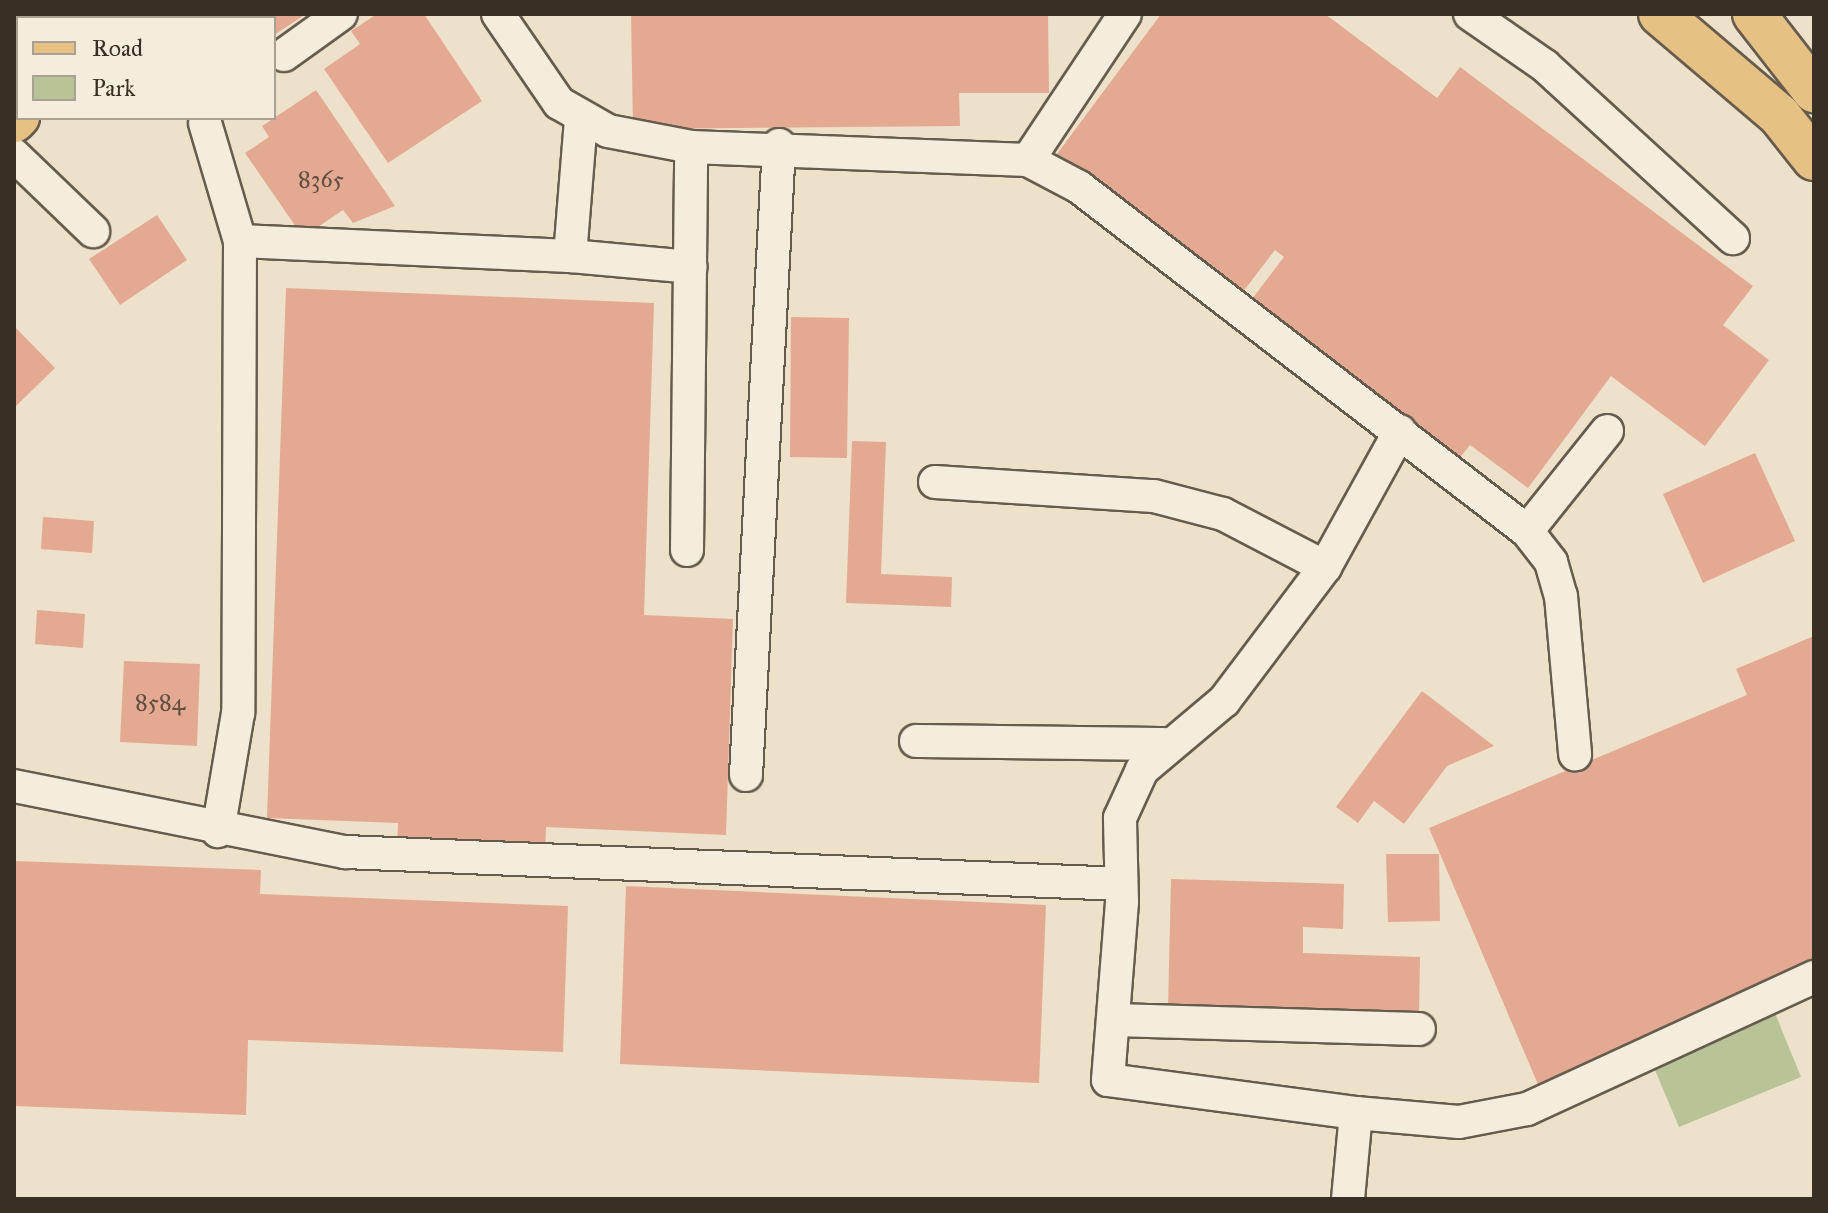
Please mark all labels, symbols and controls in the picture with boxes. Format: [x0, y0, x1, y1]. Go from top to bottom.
legend [16, 16, 276, 120]
text: Road [92, 33, 143, 63]
text: Park [92, 73, 135, 103]
house number: 8365 [298, 166, 344, 194]
house number: 8584 [135, 689, 185, 717]

